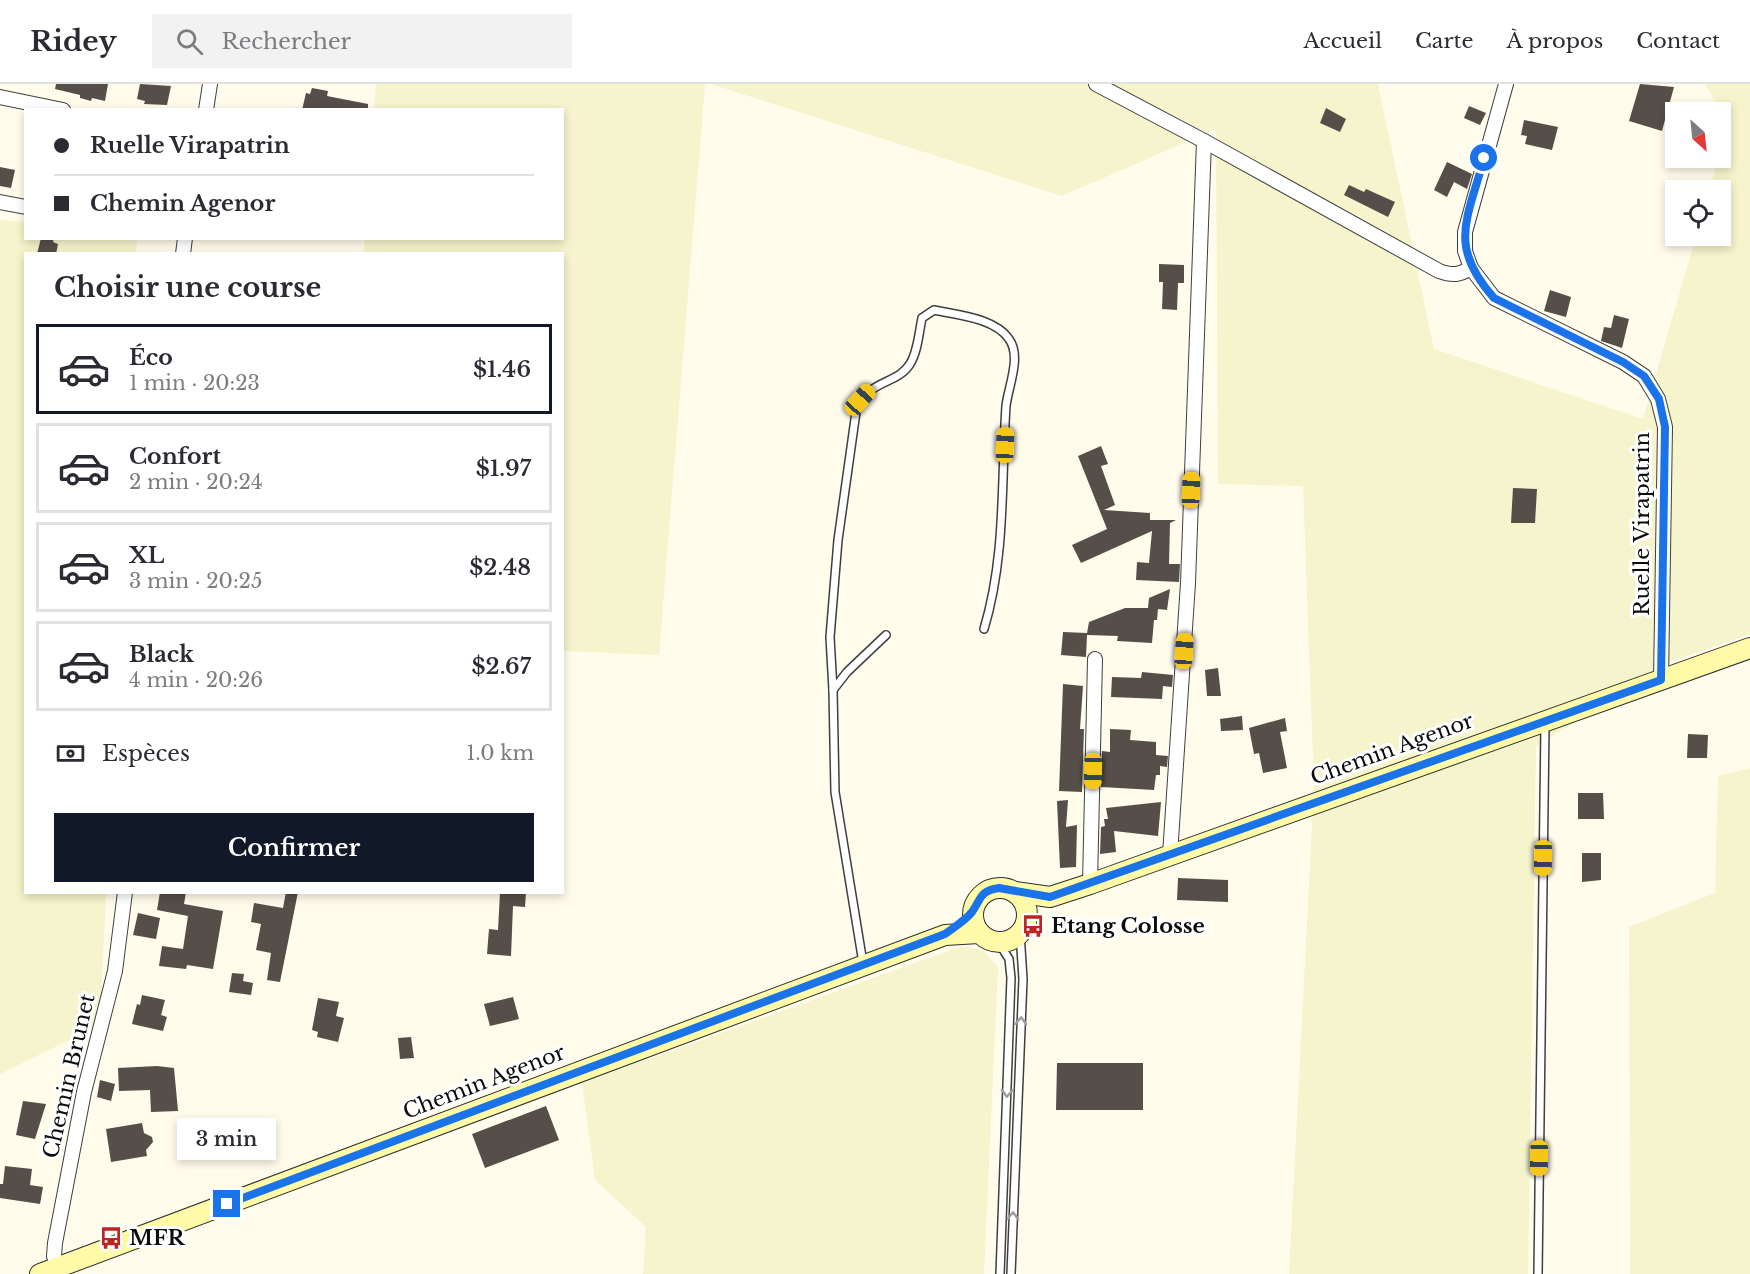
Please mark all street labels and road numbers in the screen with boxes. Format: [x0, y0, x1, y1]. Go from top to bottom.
street label: Ruelle Virapatrin [1629, 432, 1655, 616]
street label: Chemin Agenor [1307, 707, 1477, 791]
street label: Chemin Brunet [37, 991, 101, 1161]
street label: Chemin Agenor [399, 1039, 569, 1125]

